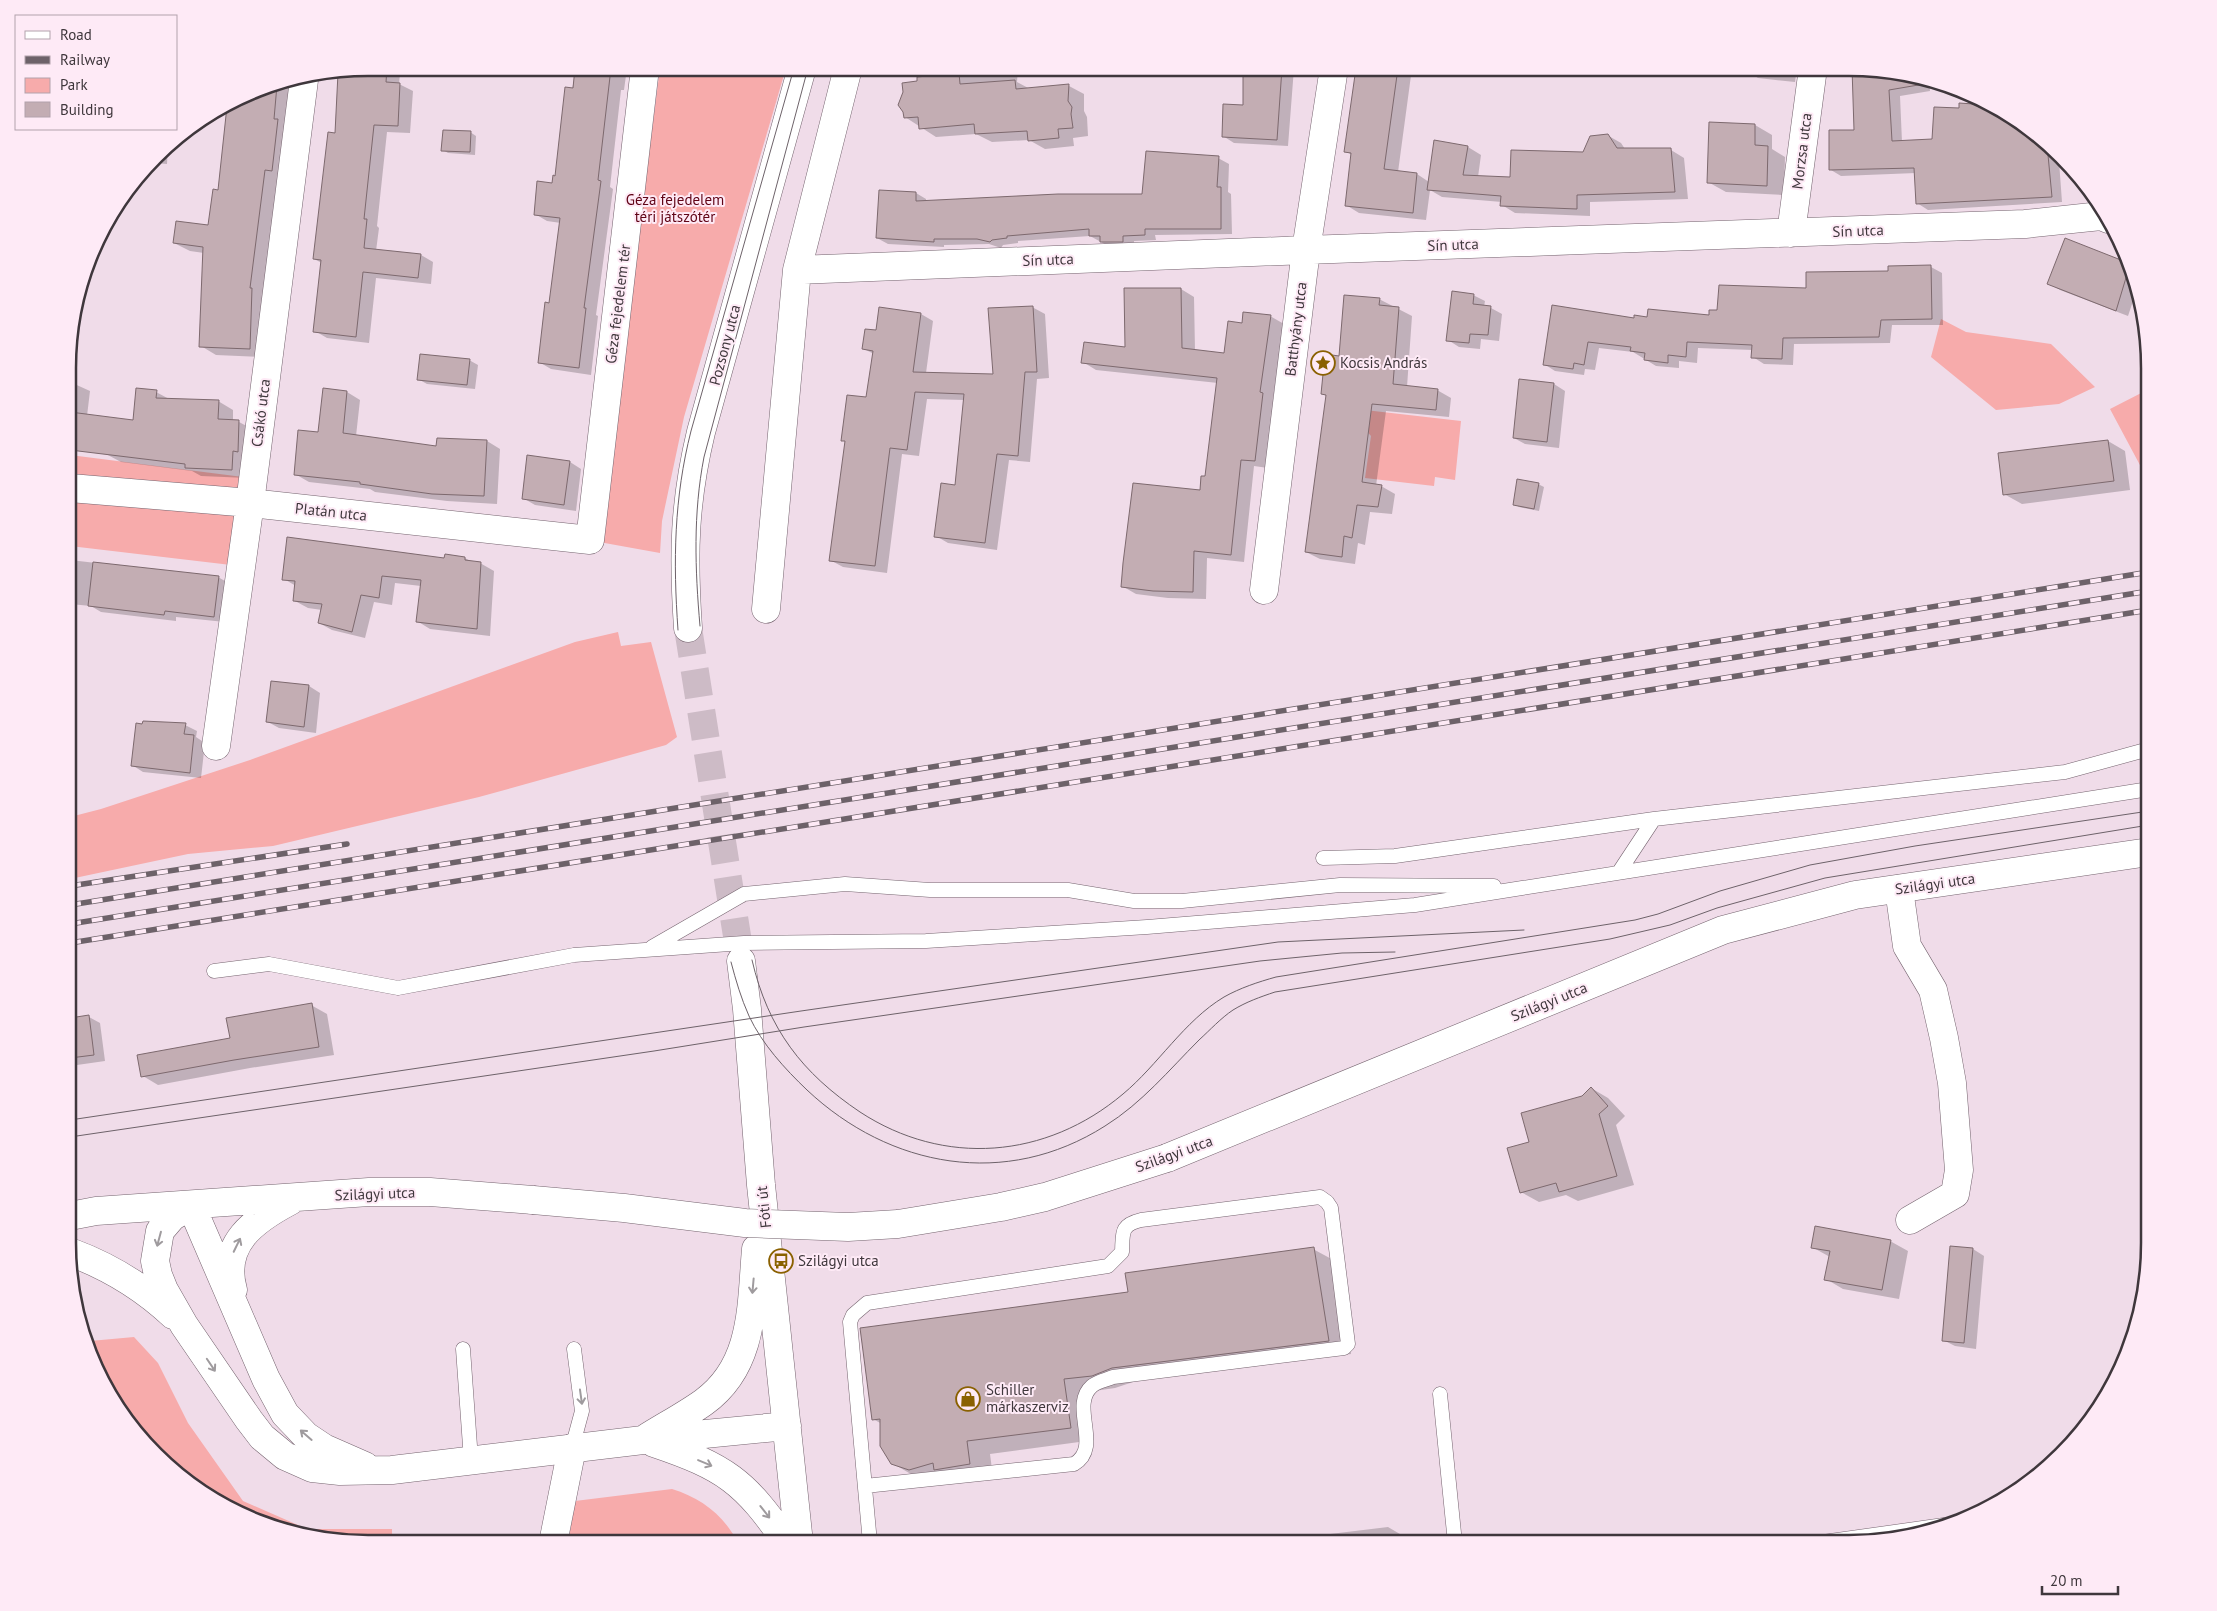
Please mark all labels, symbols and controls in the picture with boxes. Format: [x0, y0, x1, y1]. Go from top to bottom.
legend [15, 15, 178, 130]
text: Road [60, 25, 92, 44]
text: Railway [60, 50, 110, 69]
text: Park [60, 75, 88, 94]
text: Building [60, 100, 114, 119]
street label: Morzsa utca [1787, 112, 1816, 190]
park label: Géza fejedelem téri játszótér [626, 190, 724, 226]
street label: Sín utca [1832, 220, 1884, 241]
street label: Sín utca [1427, 234, 1479, 255]
street label: Géza fejedelem tér [601, 243, 634, 365]
street label: Sín utca [1022, 249, 1074, 270]
street label: Batthyány utca [1280, 281, 1311, 377]
street label: Pozsony utca [705, 303, 744, 387]
place icon: Kocsis András [1310, 350, 1336, 376]
place label: Kocsis András [1340, 353, 1427, 372]
street label: Csákó utca [247, 378, 274, 448]
street label: Platán utca [294, 498, 368, 525]
street label: Szilágyi utca [1894, 868, 1976, 899]
street label: Szilágyi utca [1508, 978, 1590, 1025]
street label: Szilágyi utca [1133, 1131, 1215, 1176]
street label: Szilágyi utca [334, 1183, 416, 1204]
street label: Fóti út [752, 1185, 775, 1229]
one-way arrow [153, 1230, 163, 1246]
one-way arrow [233, 1238, 242, 1253]
bus stop icon: Szilágyi utca [768, 1248, 794, 1274]
place label: Szilágyi utca [798, 1251, 879, 1270]
one-way arrow [748, 1278, 757, 1294]
one-way arrow [206, 1358, 216, 1372]
place label: Schiller márkaszerviz [986, 1380, 1069, 1416]
shop icon: Schiller márkaszerviz [955, 1386, 981, 1412]
one-way arrow [576, 1389, 586, 1405]
one-way arrow [300, 1429, 313, 1441]
one-way arrow [697, 1458, 712, 1468]
one-way arrow [759, 1506, 770, 1519]
scale bar [2042, 1564, 2118, 1596]
text: 20 m [2050, 1571, 2083, 1590]

